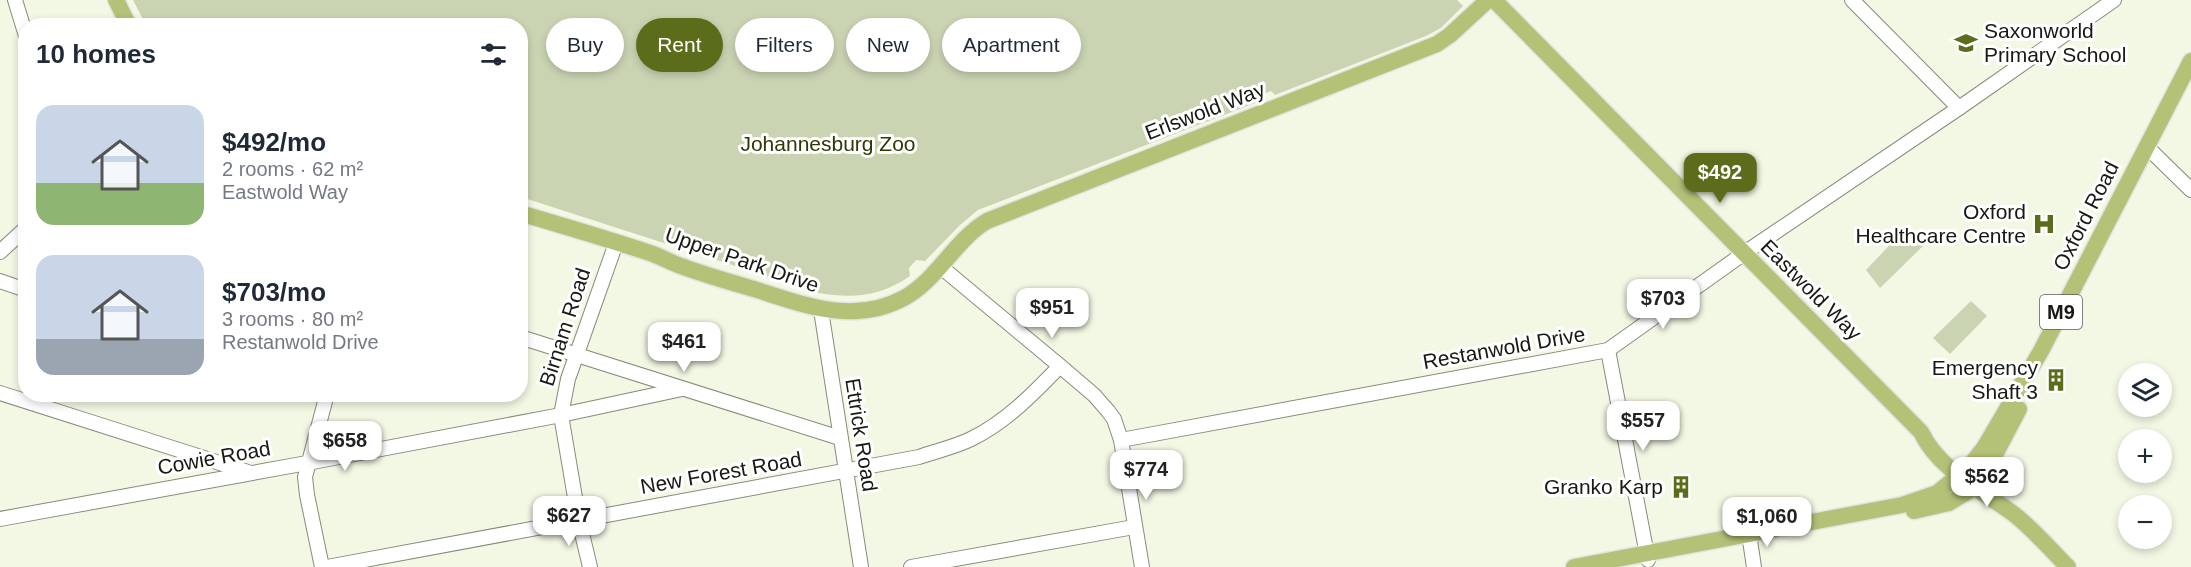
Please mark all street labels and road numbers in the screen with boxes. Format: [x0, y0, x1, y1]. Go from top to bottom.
street label: Erlswold Way [1142, 77, 1268, 144]
street label: Oxford Road [2048, 158, 2123, 274]
street label: Upper Park Drive [662, 222, 822, 297]
street label: Eastwold Way [1756, 235, 1867, 345]
street label: Birnam Road [535, 265, 594, 389]
road number: M9 [2040, 295, 2082, 329]
street label: Restanwold Drive [1421, 322, 1587, 373]
street label: Ettrick Road [841, 377, 882, 493]
street label: Cowie Road [156, 436, 272, 479]
street label: New Forest Road [638, 447, 803, 498]

